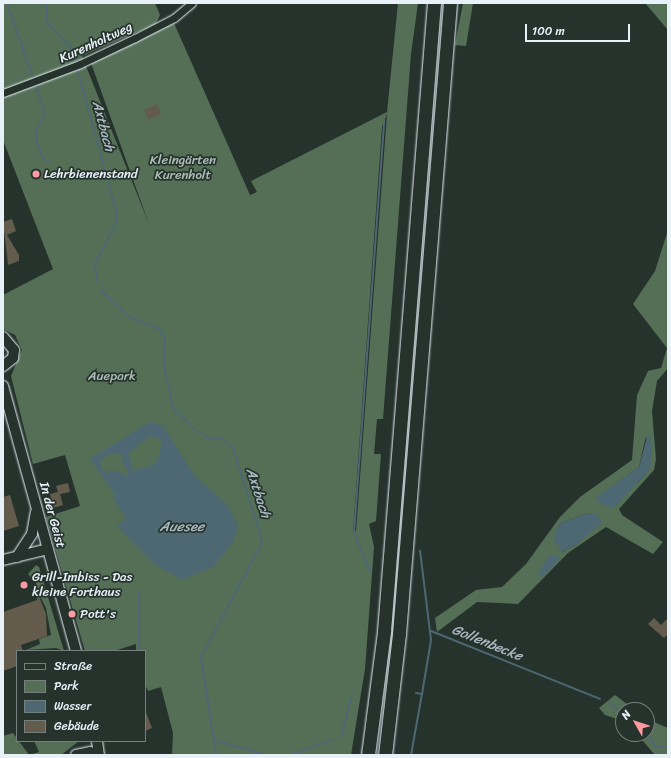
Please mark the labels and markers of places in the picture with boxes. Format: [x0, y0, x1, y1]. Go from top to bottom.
place label: Lehrbienenstand [44, 166, 138, 182]
marker: Lehrbienenstand [31, 169, 41, 179]
place label: Grill-Imbiss - Das kleine Forthaus [32, 570, 133, 601]
marker: Grill-Imbiss - Das kleine Forthaus [19, 580, 29, 590]
place label: Pott's [80, 606, 116, 622]
marker: Pott's [67, 609, 77, 619]

